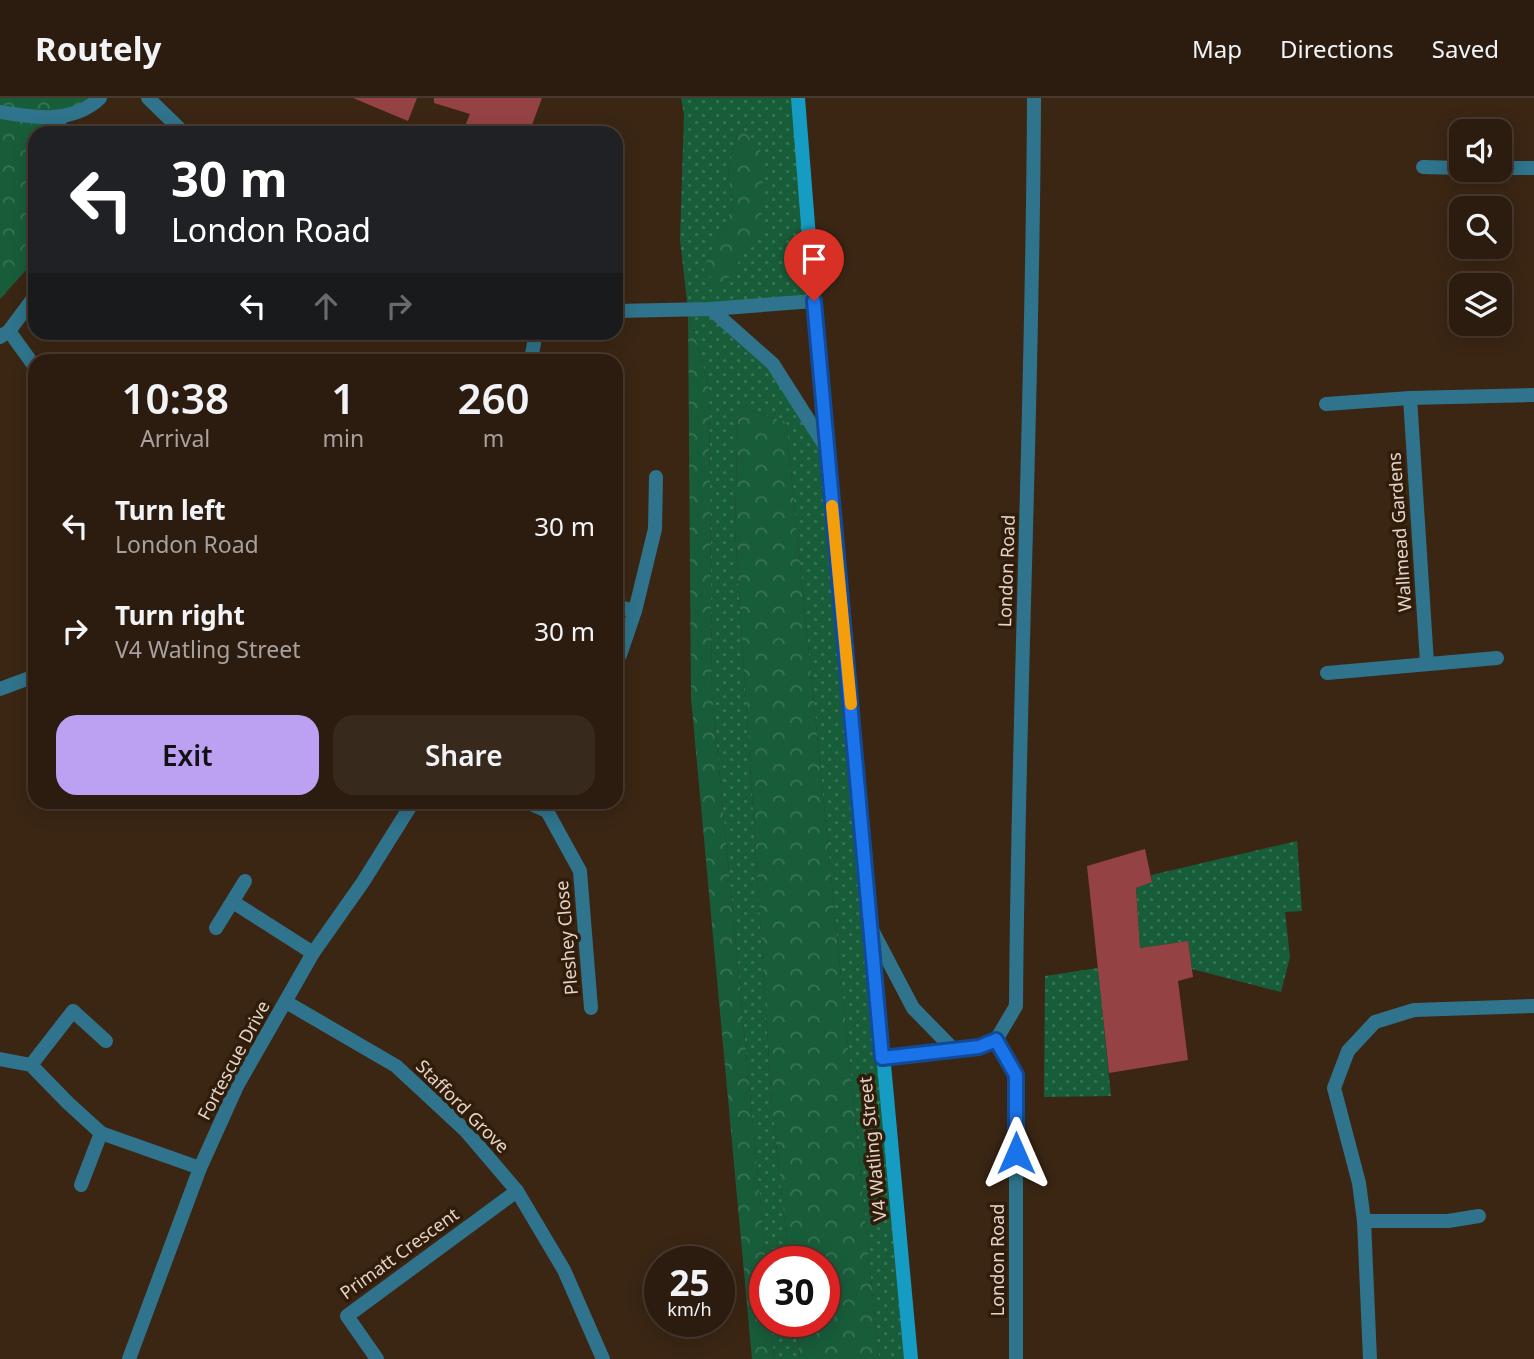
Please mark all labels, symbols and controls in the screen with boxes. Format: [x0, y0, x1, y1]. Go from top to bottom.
text: Routely [35, 26, 161, 71]
text: Map [1192, 32, 1242, 65]
text: Directions [1280, 32, 1394, 65]
text: Saved [1432, 32, 1499, 65]
map controls [1449, 119, 1512, 336]
button: sound [1449, 119, 1512, 182]
text: 30 m [171, 145, 288, 211]
icon: left [56, 154, 147, 245]
button: search [1449, 196, 1512, 259]
text: London Road [171, 208, 371, 251]
pin [784, 229, 844, 301]
icon: arrive [795, 240, 833, 278]
button: layers [1449, 273, 1512, 336]
icon: left [234, 287, 272, 325]
icon: ahead [307, 287, 345, 325]
icon: right [380, 287, 418, 325]
text: 10:38 [121, 369, 229, 426]
text: 1 [331, 369, 355, 426]
text: 260 [458, 369, 530, 426]
text: Arrival [140, 422, 210, 454]
text: min [322, 422, 364, 454]
text: m [483, 422, 504, 454]
street label: Wallmead Gardens [1381, 451, 1417, 613]
text: Turn left [115, 492, 226, 528]
icon: left [56, 507, 94, 545]
text: 30 m [534, 508, 595, 544]
street label: London Road [992, 514, 1020, 628]
text: London Road [115, 528, 259, 560]
text: Turn right [115, 597, 245, 633]
icon: right [56, 612, 94, 650]
text: 30 m [534, 613, 595, 649]
text: V4 Watling Street [115, 633, 301, 665]
button: Exit [56, 715, 319, 795]
button: Share [333, 715, 595, 795]
street label: Pleshey Close [549, 880, 583, 996]
street label: Fortescue Drive [191, 996, 275, 1124]
street label: Stafford Grove [411, 1054, 515, 1158]
street label: V4 Watling Street [852, 1075, 892, 1222]
position arrow [979, 1116, 1053, 1190]
street label: Primatt Crescent [335, 1201, 464, 1304]
street label: London Road [985, 1204, 1009, 1316]
speed limit sign: 30 [749, 1246, 840, 1337]
text: 25 [669, 1259, 710, 1306]
text: km/h [667, 1297, 712, 1321]

